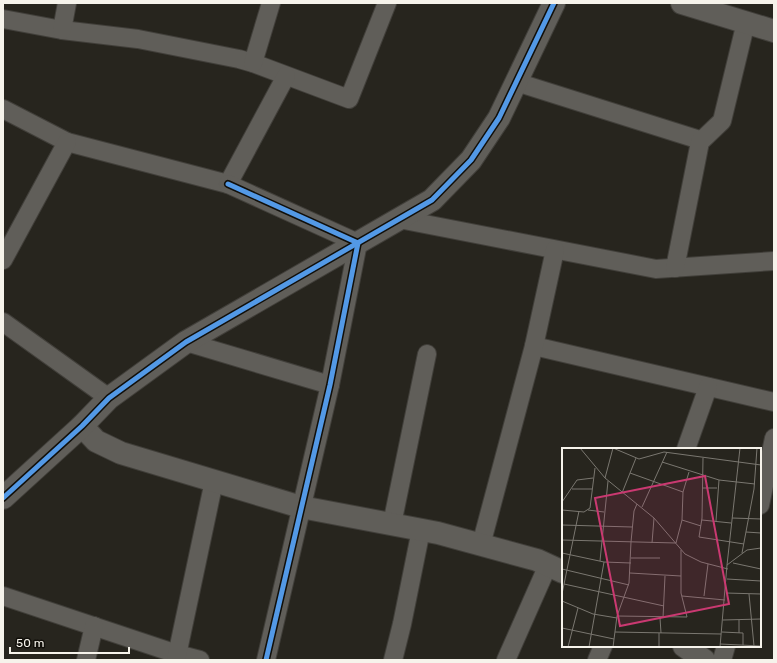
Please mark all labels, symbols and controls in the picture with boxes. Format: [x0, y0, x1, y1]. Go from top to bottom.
inset map [562, 448, 761, 647]
scale bar [10, 629, 129, 655]
text: 50 m [16, 636, 44, 650]

